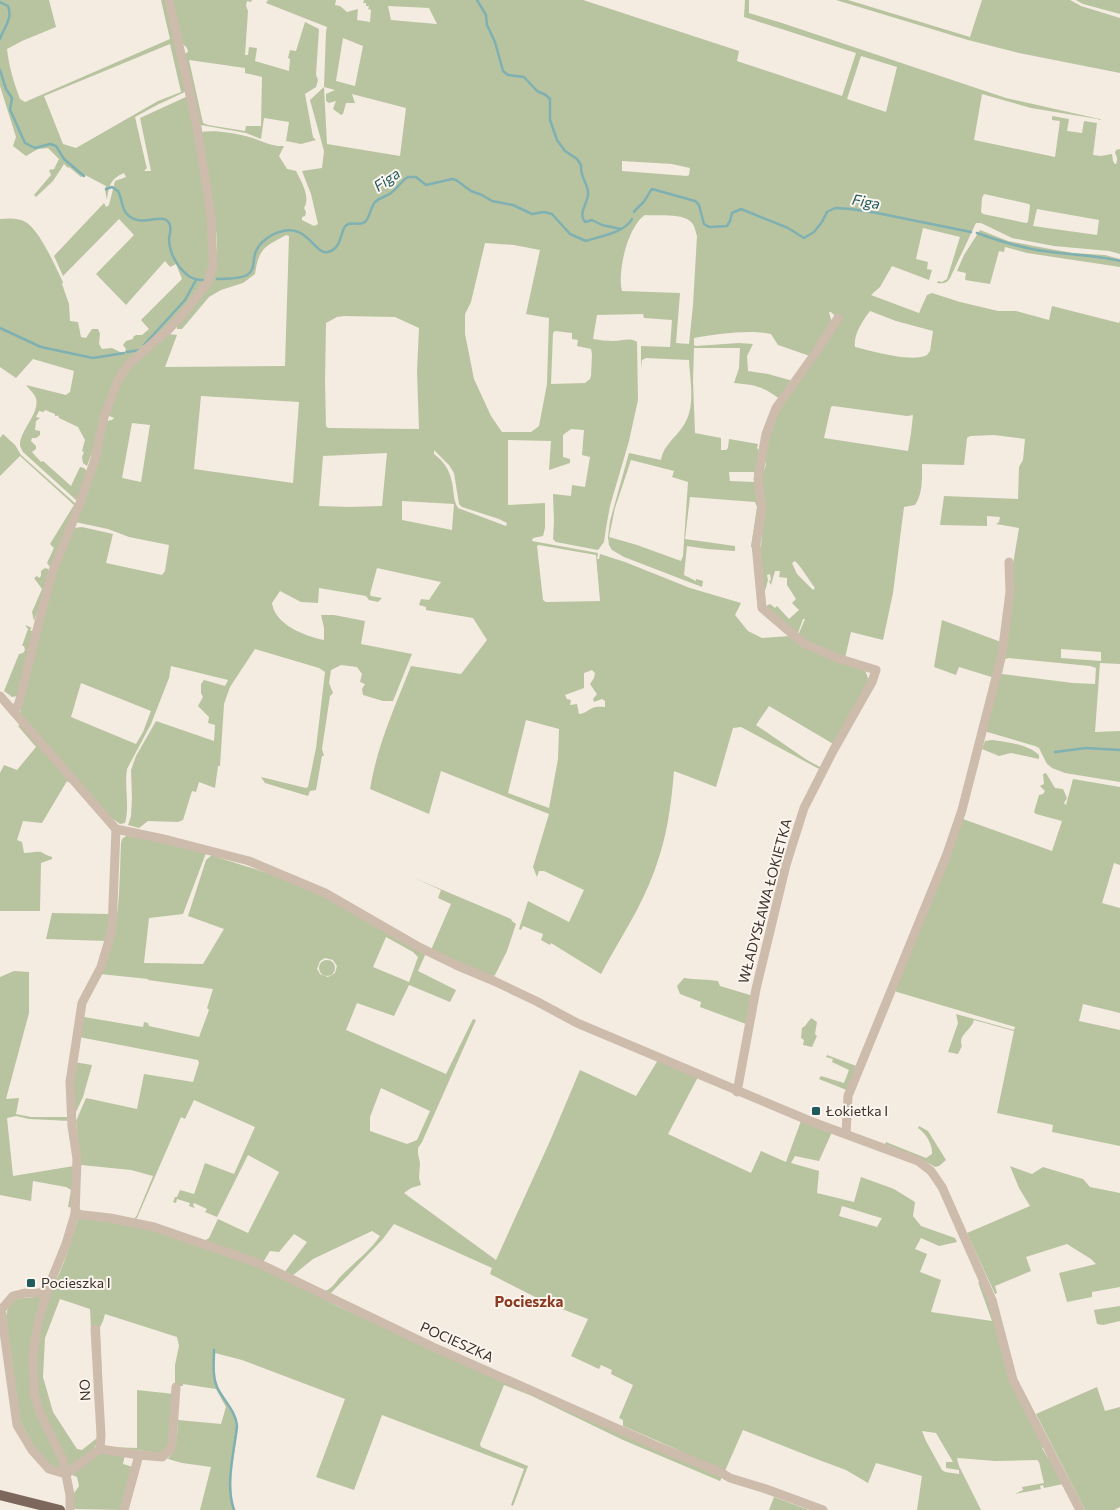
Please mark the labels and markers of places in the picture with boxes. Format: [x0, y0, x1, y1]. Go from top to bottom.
place label: Łokietka I [825, 1102, 888, 1119]
marker: Łokietka I [810, 1105, 822, 1117]
place label: Pocieszka I [41, 1274, 111, 1291]
marker: Pocieszka I [25, 1277, 37, 1289]

